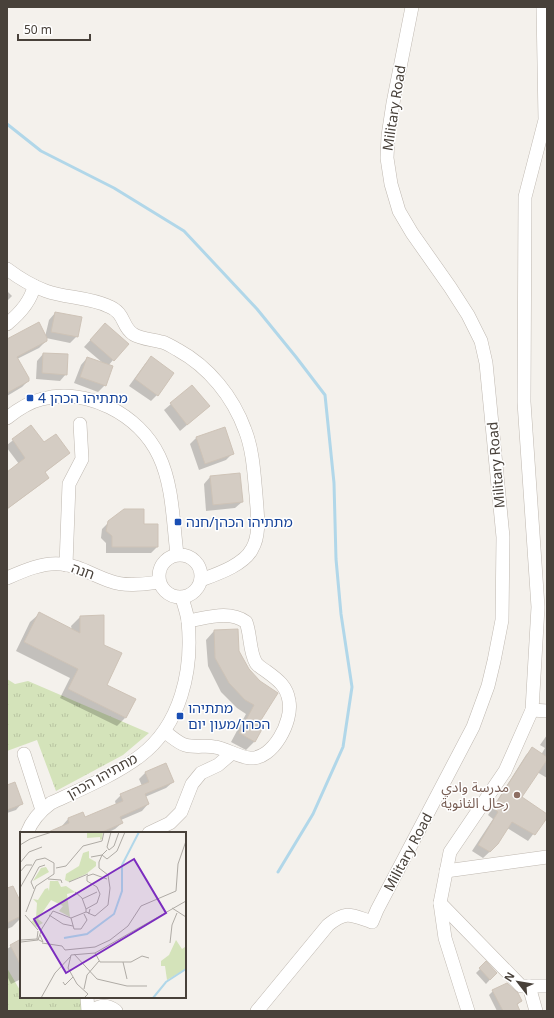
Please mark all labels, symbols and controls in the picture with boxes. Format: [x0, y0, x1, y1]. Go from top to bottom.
scale bar [18, 16, 90, 42]
text: 50 m [24, 21, 52, 38]
street label: Military Road [377, 64, 410, 152]
place label: מתתיהו הכהן 4 [38, 388, 128, 407]
marker: מתתיהו הכהן 4 [25, 393, 35, 403]
street label: Military Road [482, 421, 509, 509]
place label: מתתיהו הכהן/חנה [186, 512, 293, 531]
marker: מתתיהו הכהן/חנה [173, 517, 183, 527]
street label: חנה [69, 558, 97, 583]
place label: מתתיהו הכהן/מעון יום [188, 698, 270, 733]
marker: מתתיהו הכהן/מעון יום [175, 711, 185, 721]
street label: מתתיהו הכהן [63, 748, 141, 803]
place label: مدرسة وادي رحال الثانوية [441, 777, 509, 812]
marker: مدرسة وادي رحال الثانوية [512, 790, 522, 800]
street label: Military Road [379, 809, 436, 894]
inset map [20, 832, 186, 998]
north arrow [498, 962, 538, 1002]
text: N [500, 969, 518, 984]

